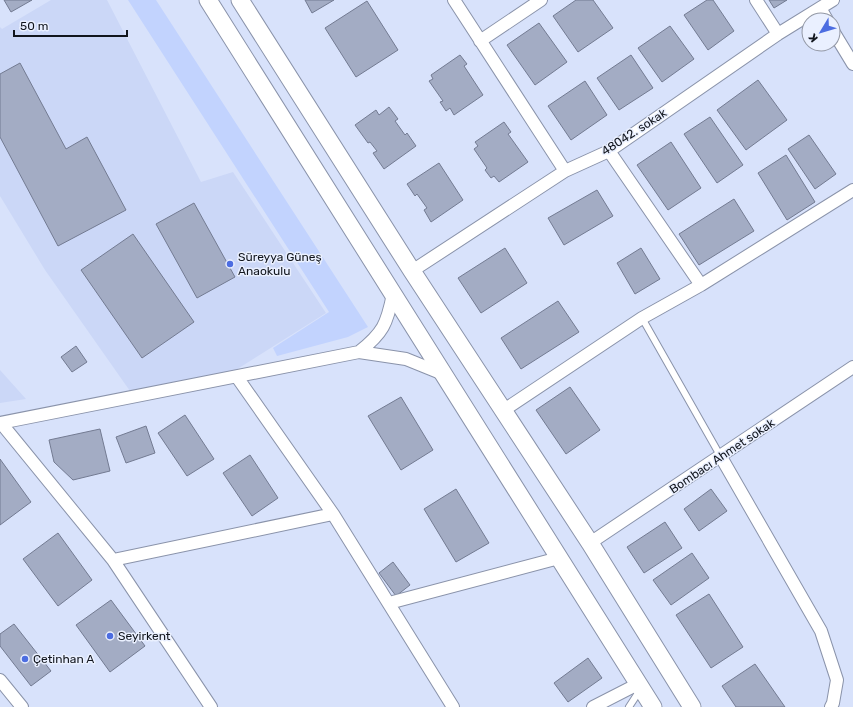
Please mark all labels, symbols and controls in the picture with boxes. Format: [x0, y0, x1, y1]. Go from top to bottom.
scale bar [14, 12, 127, 38]
north arrow [801, 12, 841, 52]
text: 50 m [20, 19, 48, 33]
text: K [806, 30, 821, 45]
street label: 48042. sokak [599, 105, 670, 158]
place label: Süreyya Güneş Anaokulu [238, 250, 322, 278]
marker: Süreyya Güneş Anaokulu [225, 259, 235, 269]
street label: Bombacı Ahmet sokak [667, 415, 778, 496]
place label: Seyirkent [118, 629, 171, 643]
marker: Seyirkent [105, 631, 115, 641]
place label: Çetinhan A [33, 652, 94, 666]
marker: Çetinhan A [20, 654, 30, 664]

